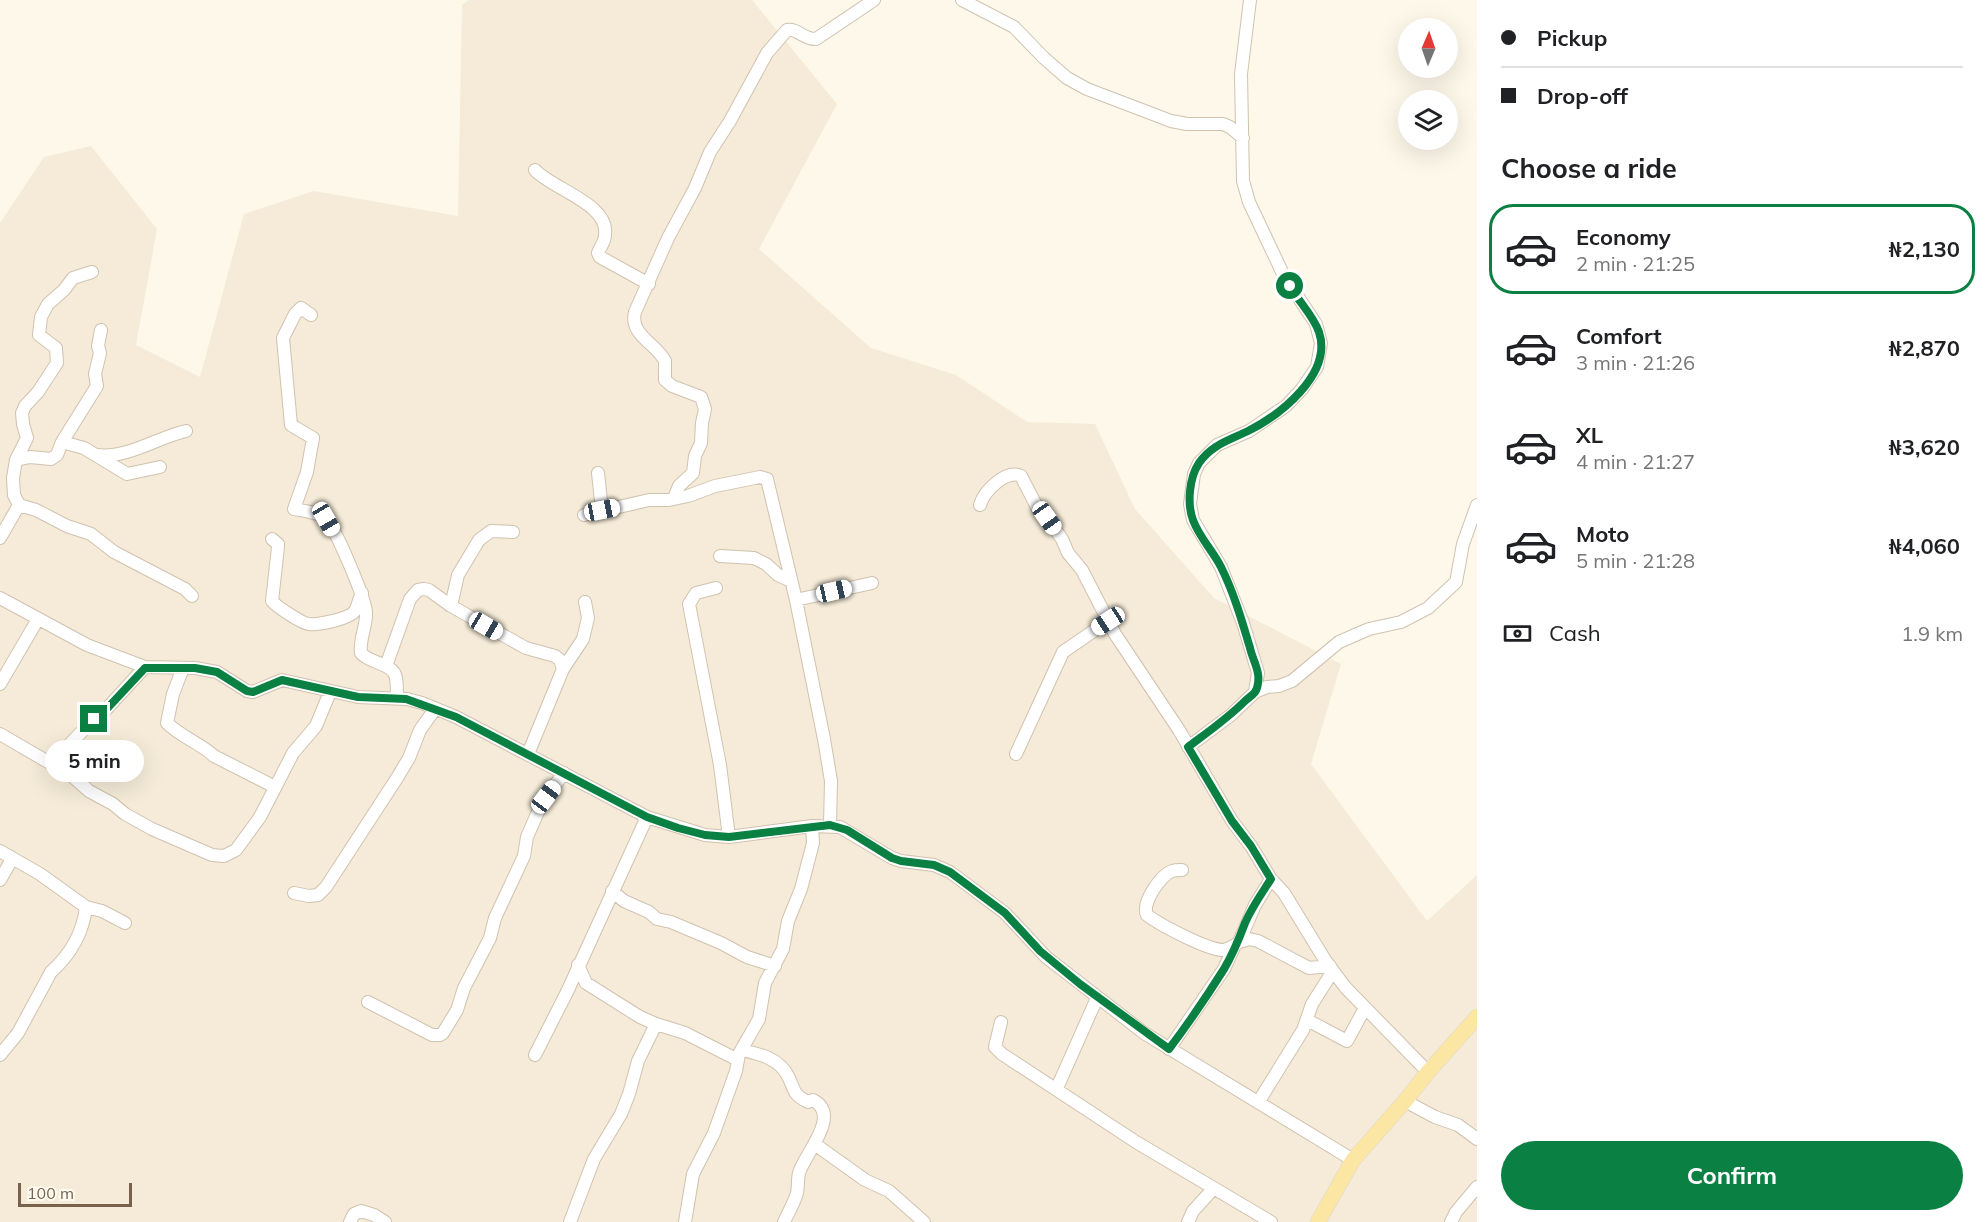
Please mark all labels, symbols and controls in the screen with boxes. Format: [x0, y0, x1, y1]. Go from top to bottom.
north arrow [1398, 18, 1458, 78]
map controls [1398, 18, 1458, 150]
text: Pickup [1537, 24, 1607, 52]
text: Drop-off [1537, 82, 1628, 110]
button: layers [1398, 90, 1458, 150]
text: Choose a ride [1501, 151, 1677, 185]
icon: car [1504, 222, 1558, 276]
text: Economy [1576, 223, 1671, 251]
text: ₦2,130 [1889, 235, 1960, 263]
text: 2 min · 21:25 [1576, 251, 1695, 276]
route start [1276, 272, 1303, 299]
icon: car [1504, 321, 1558, 375]
text: Comfort [1576, 322, 1662, 350]
text: ₦2,870 [1889, 334, 1960, 362]
text: 3 min · 21:26 [1576, 350, 1695, 375]
icon: car [1504, 420, 1558, 474]
text: XL [1576, 421, 1603, 449]
text: ₦3,620 [1889, 433, 1960, 461]
text: 4 min · 21:27 [1576, 449, 1695, 474]
car [583, 498, 621, 522]
car [1029, 498, 1065, 538]
car [309, 499, 343, 539]
icon: car [1504, 519, 1558, 573]
text: Moto [1576, 520, 1629, 548]
text: ₦4,060 [1889, 532, 1960, 560]
text: 5 min · 21:28 [1576, 548, 1695, 573]
car [814, 578, 854, 604]
car [1088, 604, 1128, 638]
car [466, 609, 506, 643]
icon: cash [1501, 617, 1534, 650]
text: Cash [1549, 619, 1601, 647]
text: 1.9 km [1901, 621, 1963, 646]
route end [80, 705, 107, 732]
callout: 5 min [44, 740, 144, 782]
text: 5 min [68, 748, 121, 773]
car [528, 777, 564, 817]
button: Confirm [1501, 1141, 1963, 1210]
scale bar [18, 1180, 132, 1208]
text: 100 m [27, 1183, 74, 1203]

